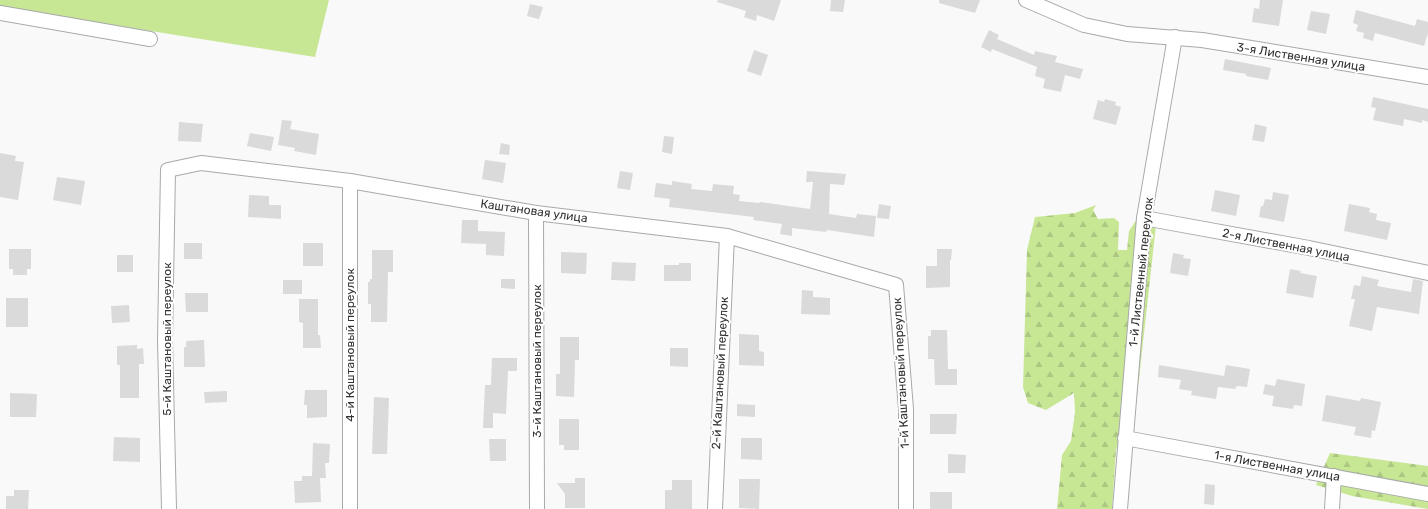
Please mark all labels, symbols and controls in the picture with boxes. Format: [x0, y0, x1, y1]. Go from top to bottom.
street label: 3-я Лиственная улица [1236, 40, 1366, 74]
street label: 1-й Лиственный переулок [1126, 196, 1156, 348]
street label: Каштановая улица [480, 197, 588, 225]
street label: 2-я Лиственная улица [1221, 226, 1351, 264]
street label: 5-й Каштановый переулок [160, 262, 174, 416]
street label: 4-й Каштановый переулок [343, 268, 357, 422]
street label: 3-й Каштановый переулок [530, 284, 544, 438]
street label: 2-й Каштановый переулок [709, 296, 731, 450]
street label: 1-й Каштановый переулок [890, 297, 912, 449]
street label: 1-я Лиственная улица [1213, 448, 1341, 484]

